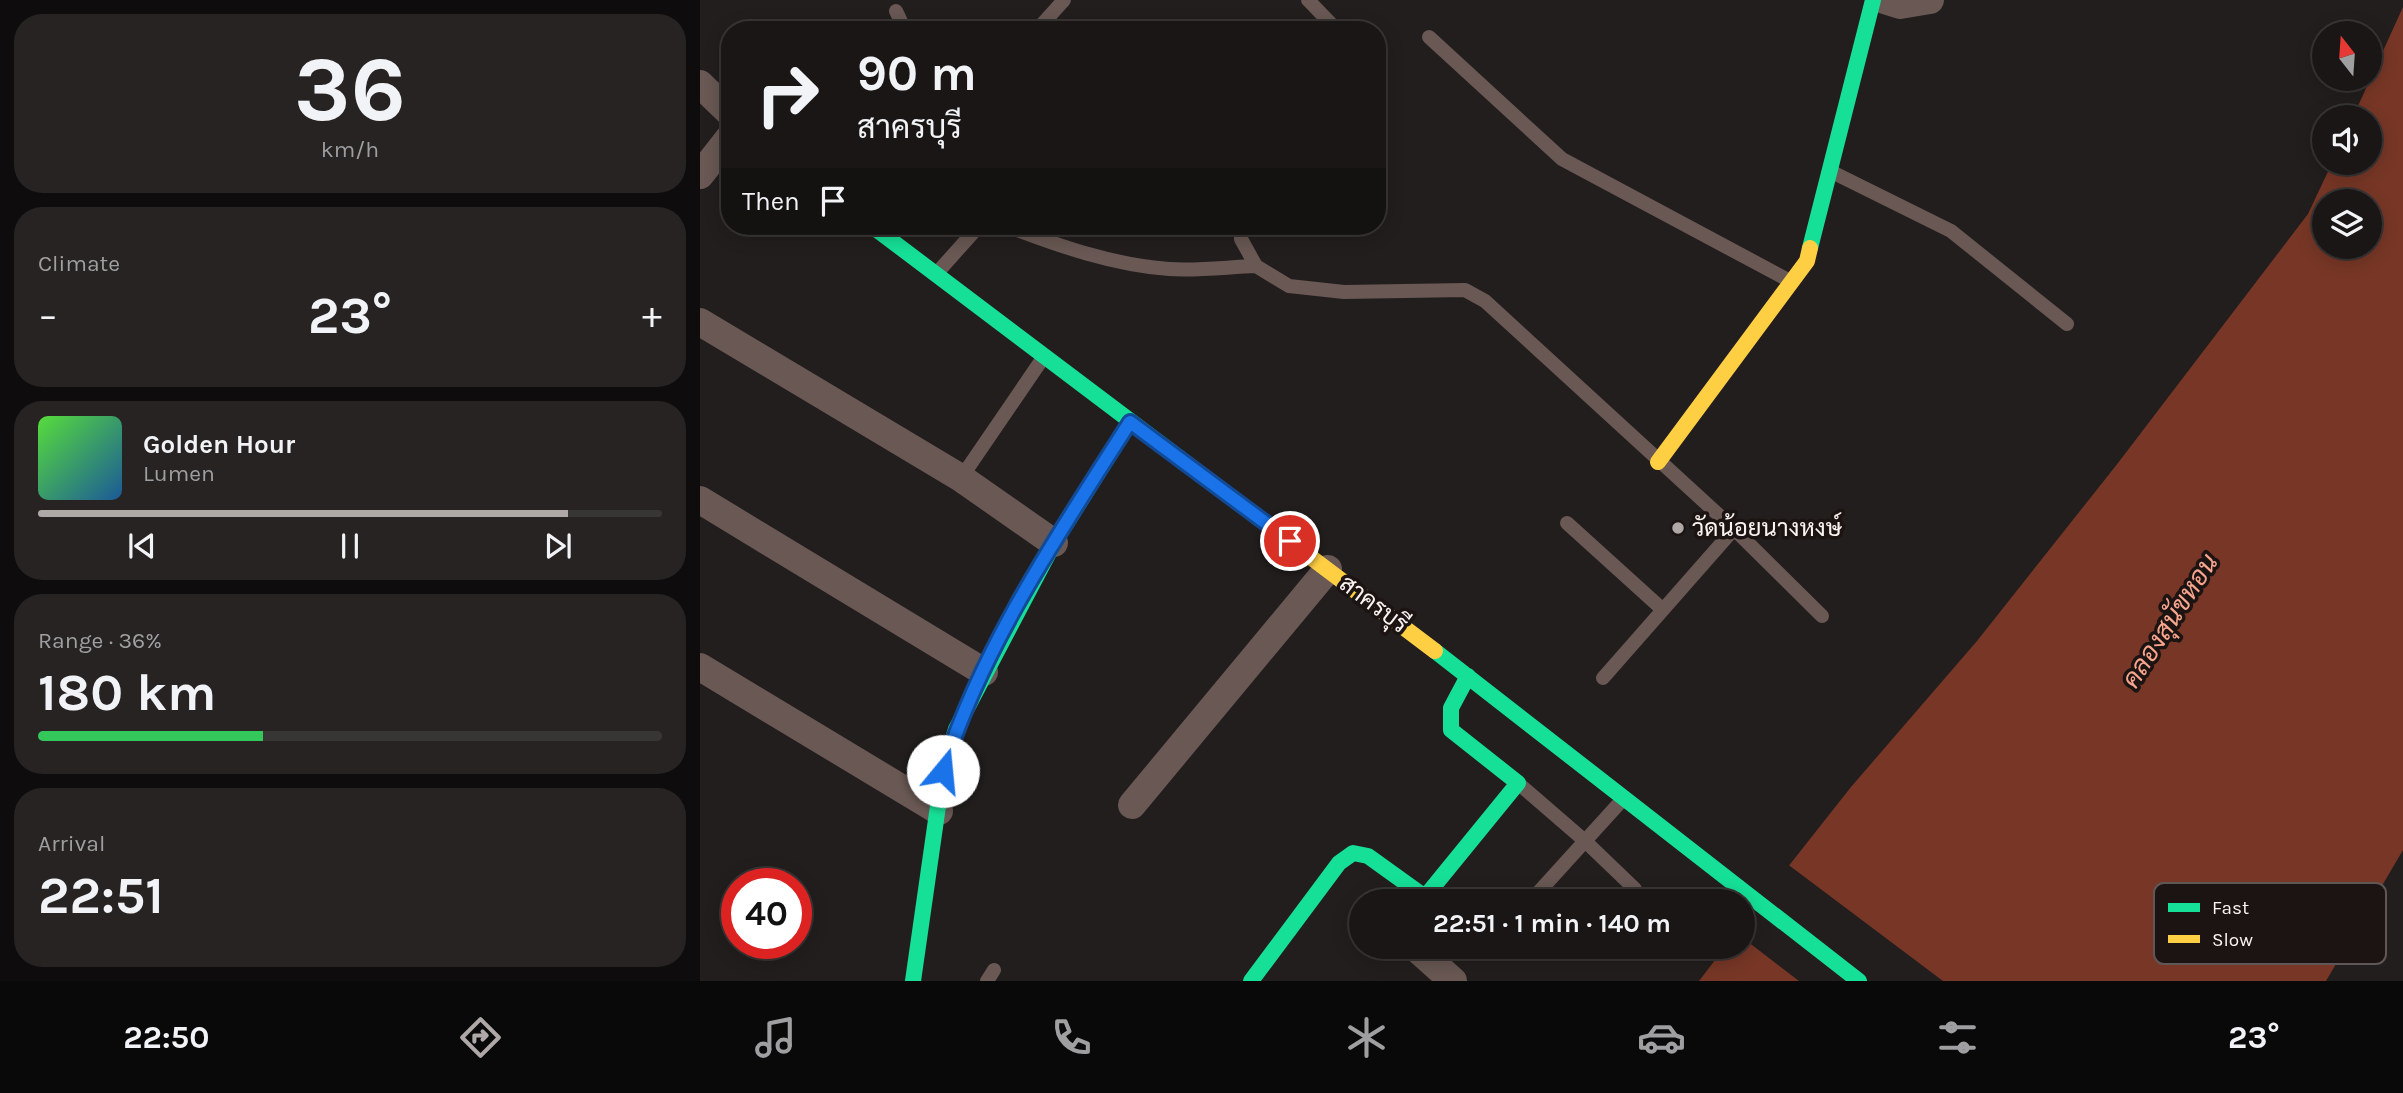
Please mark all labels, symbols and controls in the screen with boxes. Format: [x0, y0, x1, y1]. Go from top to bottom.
north arrow [2312, 21, 2382, 91]
map controls [2312, 21, 2382, 259]
text: 36 [294, 37, 406, 143]
text: 90 m [857, 45, 977, 102]
icon: right [742, 49, 833, 140]
button: sound [2312, 105, 2382, 175]
text: สาครบุรี [857, 109, 962, 146]
text: km/h [321, 136, 379, 163]
icon: arrive [814, 182, 852, 220]
text: Then [742, 186, 800, 217]
button: layers [2312, 189, 2382, 259]
text: Climate [38, 250, 120, 277]
text: 23° [308, 285, 392, 346]
text: − [38, 293, 58, 338]
text: + [642, 293, 662, 338]
text: Golden Hour [143, 429, 295, 460]
text: Lumen [143, 460, 215, 487]
pin [1260, 511, 1320, 571]
place label: วัดน้อยนางหงษ์ [1692, 512, 1843, 542]
marker: วัดน้อยนางหงษ์ [1670, 520, 1686, 536]
icon: arrive [1271, 522, 1309, 560]
icon: previous [123, 527, 161, 565]
icon: pause [331, 527, 369, 565]
icon: next [539, 527, 577, 565]
water label: คลองสุนัขหอน [2114, 547, 2227, 695]
street label: สาครบุรี [1333, 568, 1414, 640]
text: Range · 36% [38, 627, 162, 654]
text: 180 km [38, 662, 216, 723]
position arrow [906, 734, 980, 808]
text: Arrival [38, 830, 105, 857]
text: 22:51 [38, 865, 164, 926]
speed limit sign: 40 [721, 868, 812, 959]
legend [2154, 883, 2386, 964]
text: Fast [2212, 897, 2249, 919]
text: 22:51 · 1 min · 140 m [1433, 908, 1671, 939]
text: Slow [2212, 929, 2253, 951]
icon: directions [456, 1013, 505, 1062]
icon: music [751, 1013, 800, 1062]
icon: phone [1047, 1013, 1096, 1062]
icon: climate [1342, 1013, 1391, 1062]
icon: car [1637, 1013, 1686, 1062]
icon: filters [1933, 1013, 1982, 1062]
text: 22:50 [123, 1019, 209, 1056]
text: 23° [2228, 1019, 2280, 1056]

